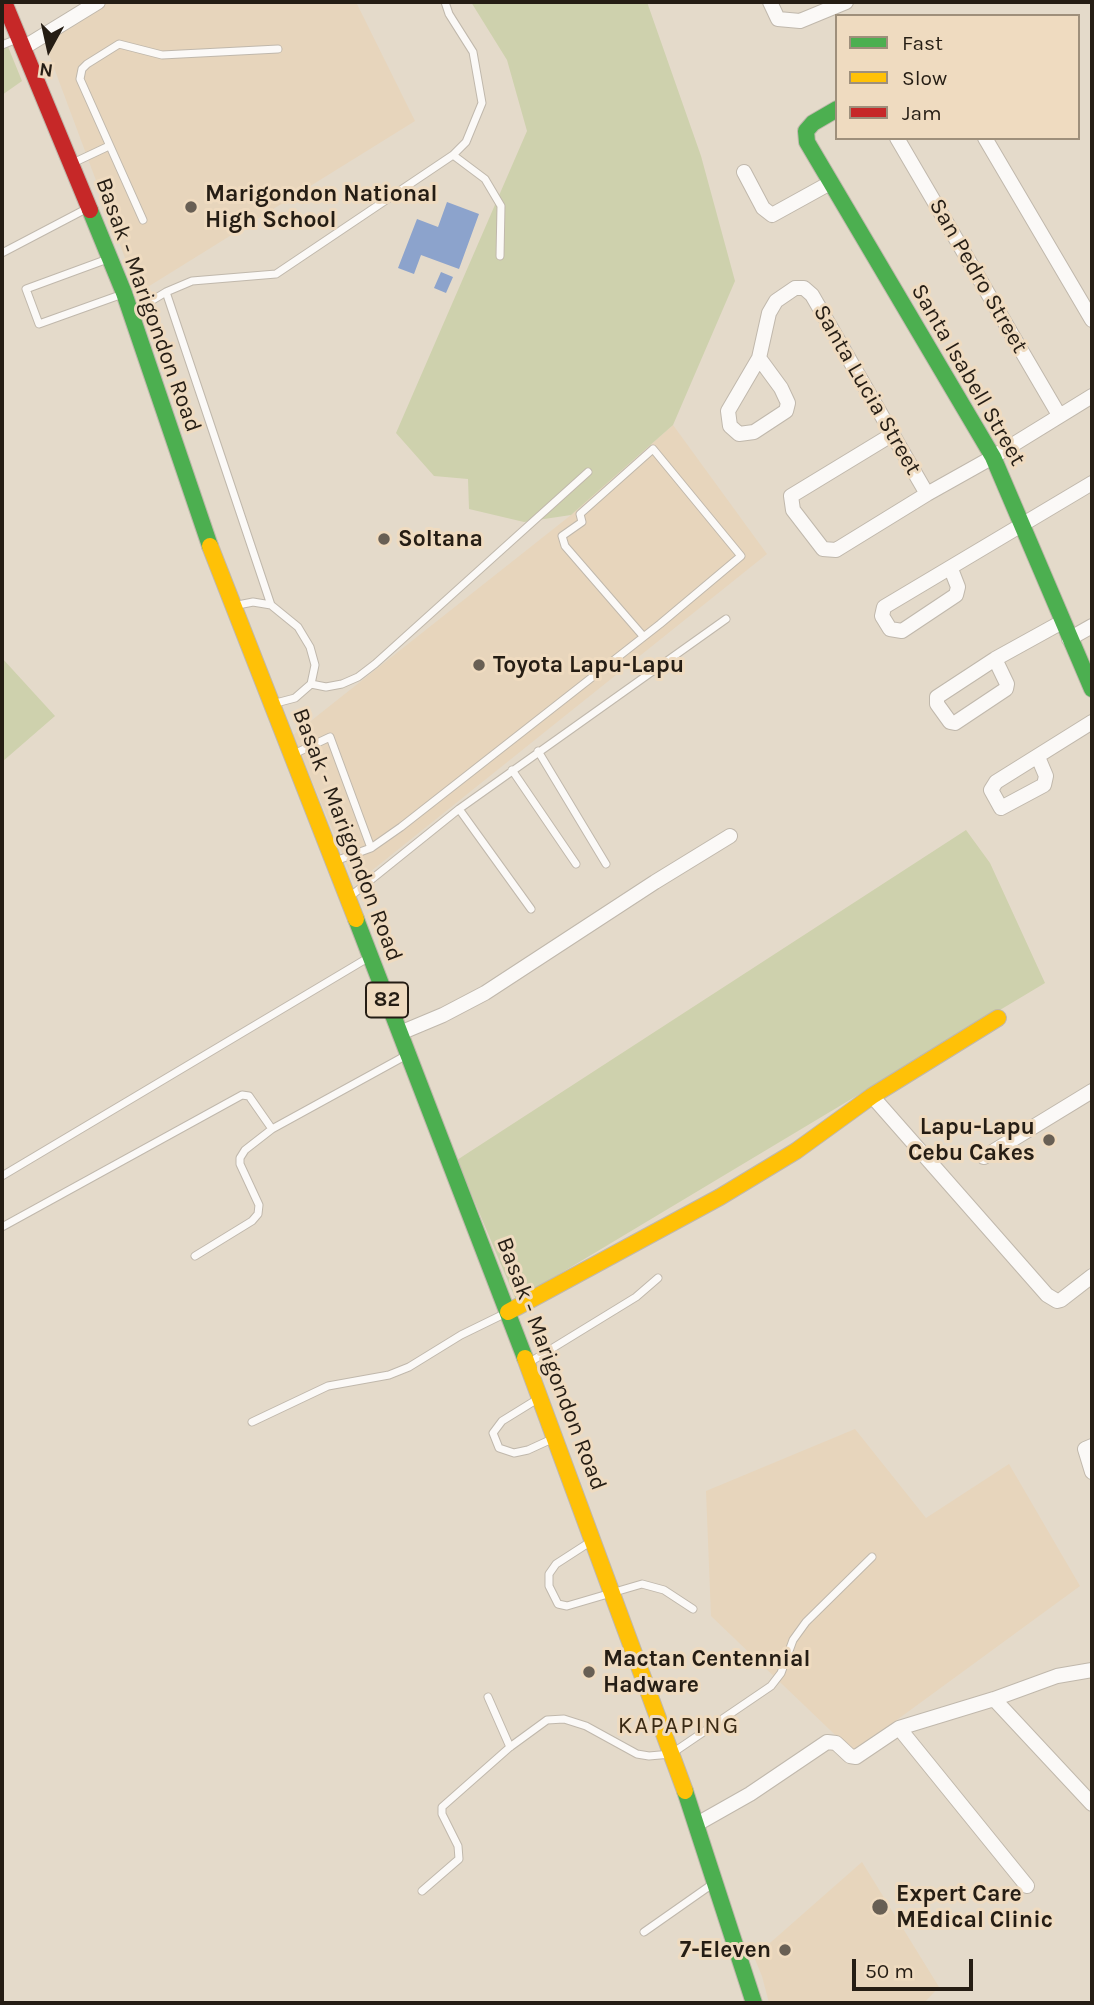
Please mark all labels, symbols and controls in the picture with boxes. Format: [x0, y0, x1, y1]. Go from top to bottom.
north arrow [14, 14, 84, 84]
legend [835, 14, 1080, 140]
text: Fast [902, 31, 943, 55]
text: N [38, 58, 54, 82]
text: Slow [902, 66, 947, 90]
text: Jam [902, 101, 942, 125]
street label: Basak - Marigondon Road [89, 174, 207, 436]
place label: Marigondon National High School [205, 180, 438, 234]
street label: San Pedro Street [923, 194, 1033, 358]
marker: Marigondon National High School [183, 199, 199, 215]
street label: Santa Isabell Street [905, 279, 1031, 471]
street label: Santa Lucia Street [807, 300, 927, 480]
place label: Soltana [398, 525, 483, 553]
marker: Soltana [376, 531, 392, 547]
place label: Toyota Lapu-Lapu [493, 651, 684, 679]
marker: Toyota Lapu-Lapu [471, 657, 487, 673]
street label: Basak - Marigondon Road [286, 705, 408, 965]
road number: 82 [366, 982, 408, 1018]
place label: Lapu-Lapu Cebu Cakes [908, 1113, 1035, 1167]
marker: Lapu-Lapu Cebu Cakes [1041, 1132, 1057, 1148]
street label: Basak - Marigondon Road [490, 1234, 612, 1494]
place label: Mactan Centennial Hadware [603, 1645, 810, 1699]
marker: Mactan Centennial Hadware [581, 1664, 597, 1680]
district label: KAPAPING [619, 1712, 739, 1740]
place label: Expert Care MEdical Clinic [896, 1880, 1053, 1934]
marker: Expert Care MEdical Clinic [870, 1897, 890, 1917]
place label: 7-Eleven [680, 1936, 771, 1964]
marker: 7-Eleven [777, 1942, 793, 1958]
scale bar [856, 1946, 977, 1990]
text: 50 m [865, 1959, 914, 1983]

